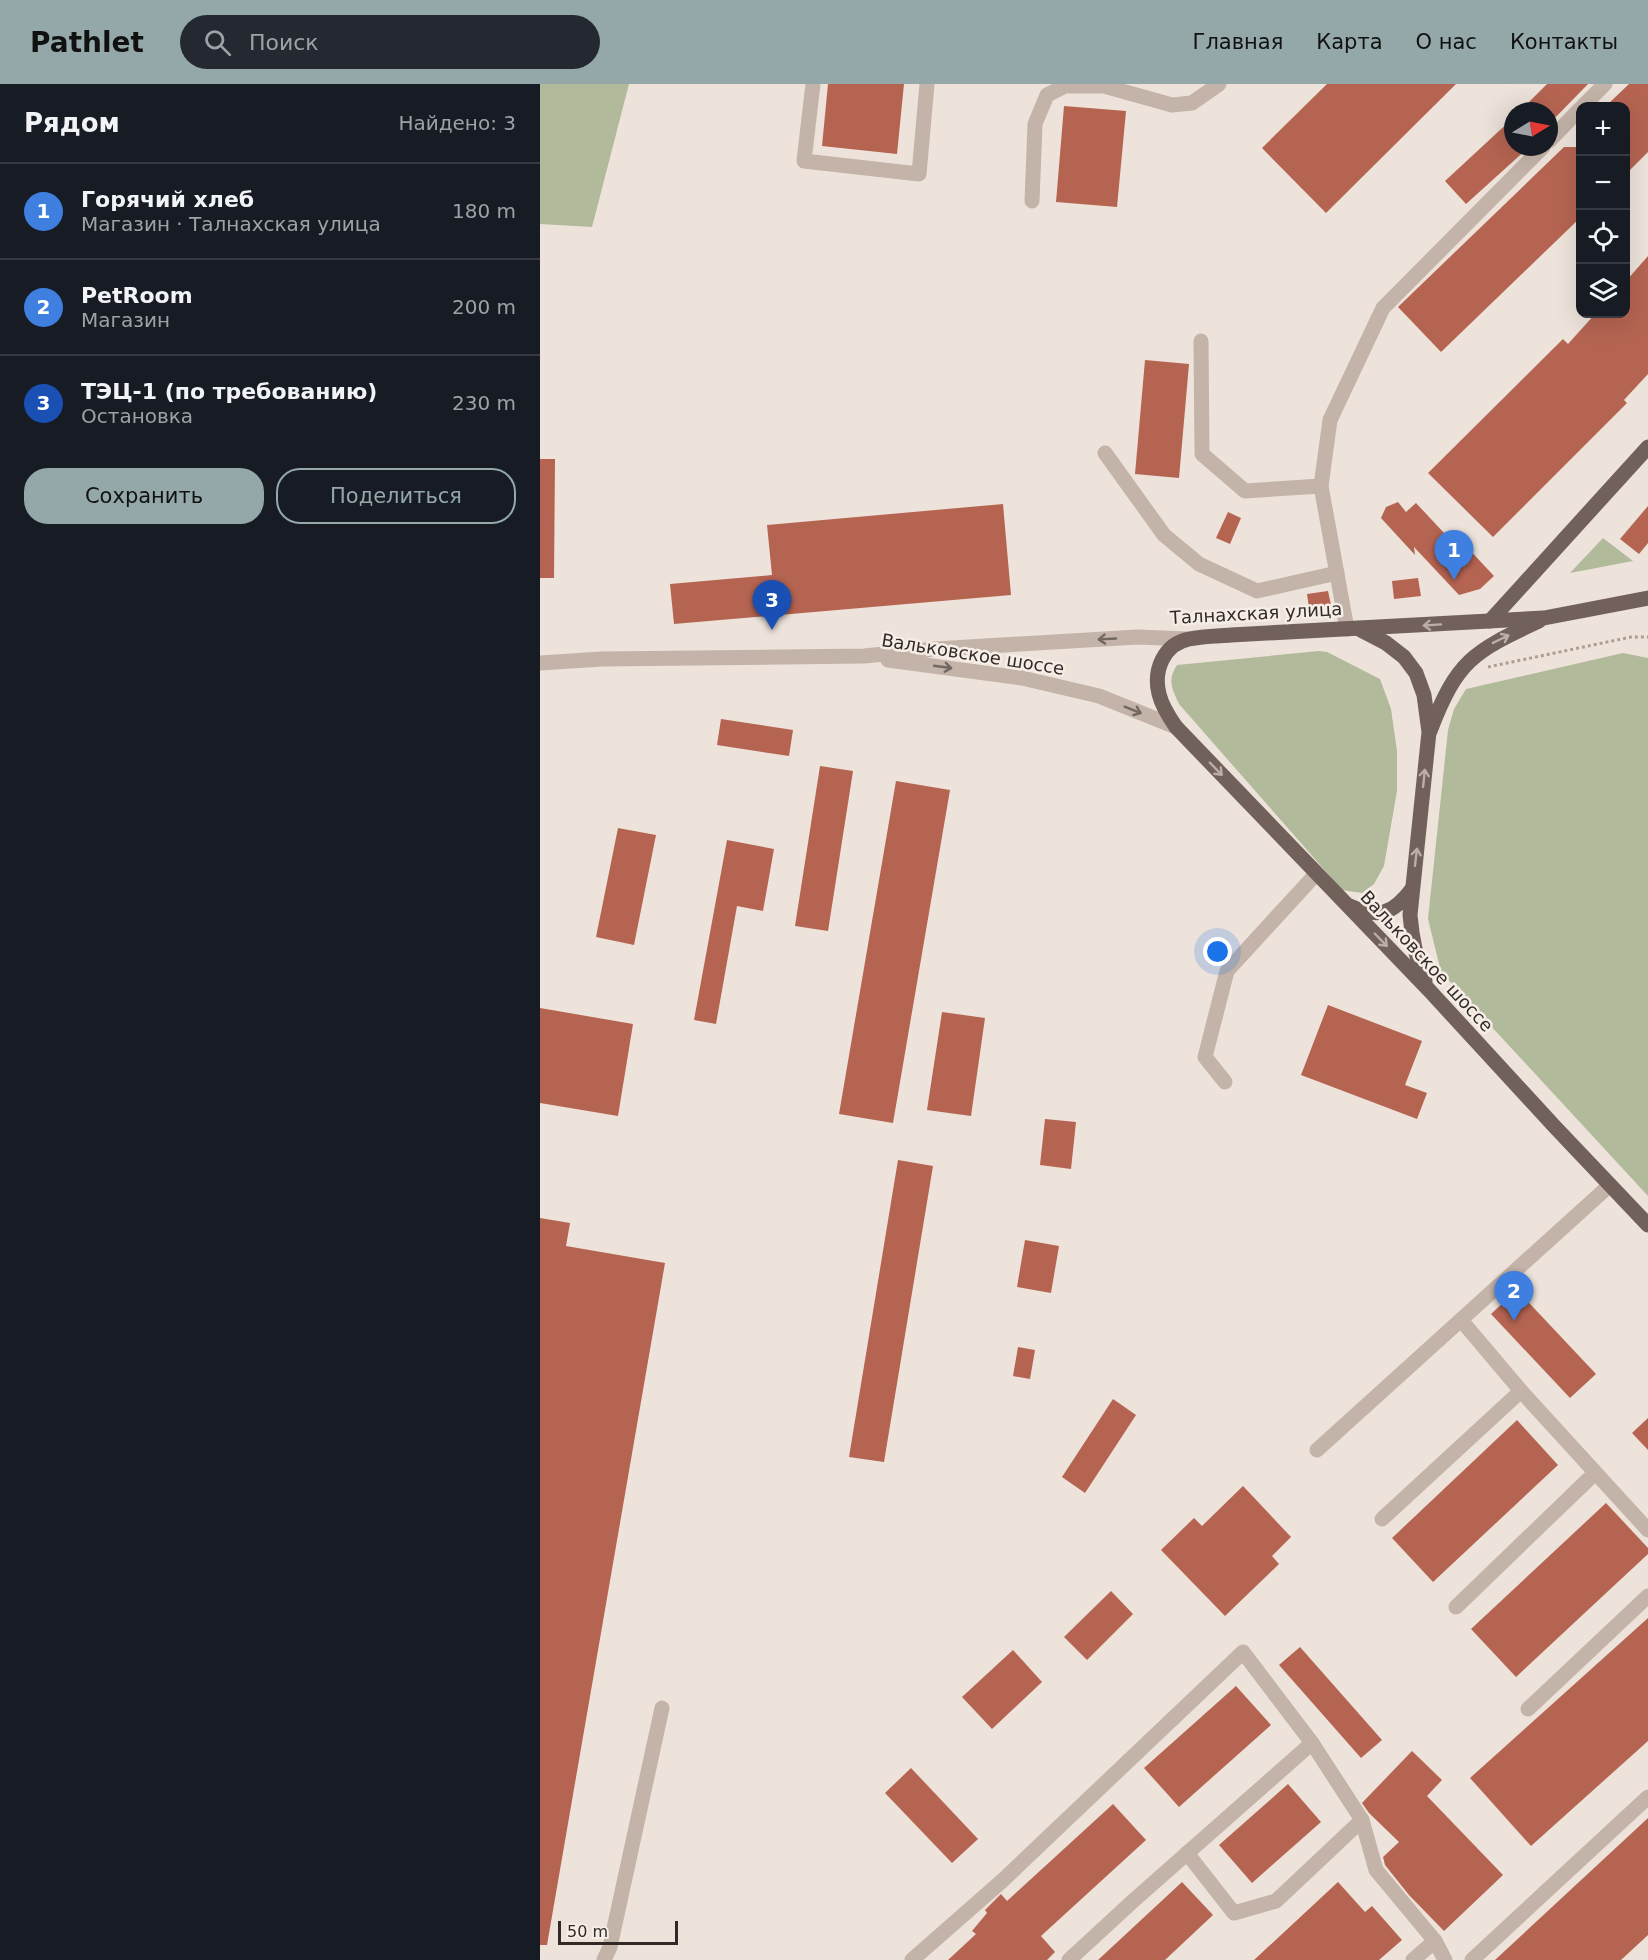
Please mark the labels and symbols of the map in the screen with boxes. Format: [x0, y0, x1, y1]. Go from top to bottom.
north arrow [1504, 102, 1558, 156]
pin: 1 [1434, 530, 1474, 580]
pin: 3 [752, 580, 792, 630]
street label: Талнахская улица [1168, 598, 1343, 628]
one-way arrow [1422, 620, 1442, 631]
street label: Вальковское шоссе [880, 629, 1066, 679]
one-way arrow [1491, 632, 1509, 644]
one-way arrow [1097, 634, 1117, 645]
one-way arrow [933, 662, 953, 673]
one-way arrow [1123, 705, 1141, 716]
one-way arrow [1209, 762, 1223, 777]
one-way arrow [1419, 768, 1430, 788]
one-way arrow [1410, 847, 1421, 867]
street label: Вальковское шоссе [1356, 886, 1498, 1036]
one-way arrow [1373, 932, 1387, 947]
your location [1203, 937, 1232, 966]
pin: 2 [1494, 1272, 1534, 1321]
scale bar [558, 1918, 678, 1946]

